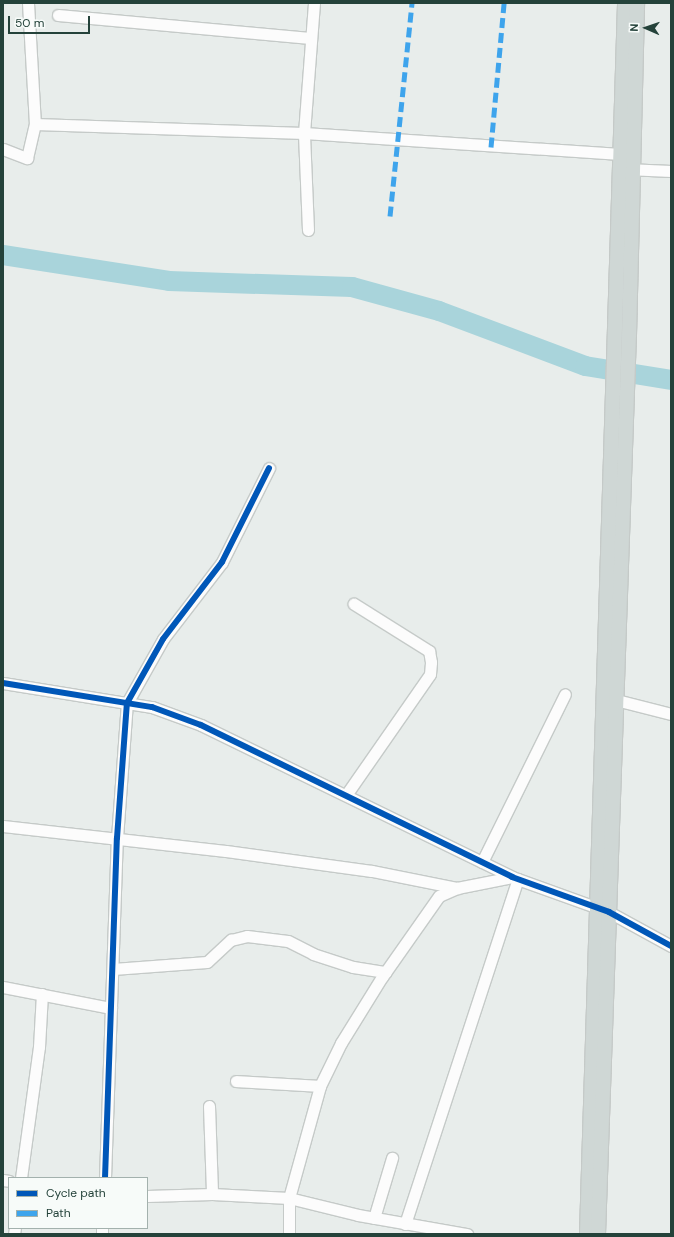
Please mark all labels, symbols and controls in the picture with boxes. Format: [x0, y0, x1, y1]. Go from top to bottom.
scale bar [10, 8, 92, 34]
north arrow [626, 8, 666, 48]
text: 50 m [15, 15, 44, 31]
text: N [627, 23, 641, 32]
legend [8, 1177, 148, 1229]
text: Cycle path [46, 1185, 106, 1201]
text: Path [46, 1205, 71, 1221]

